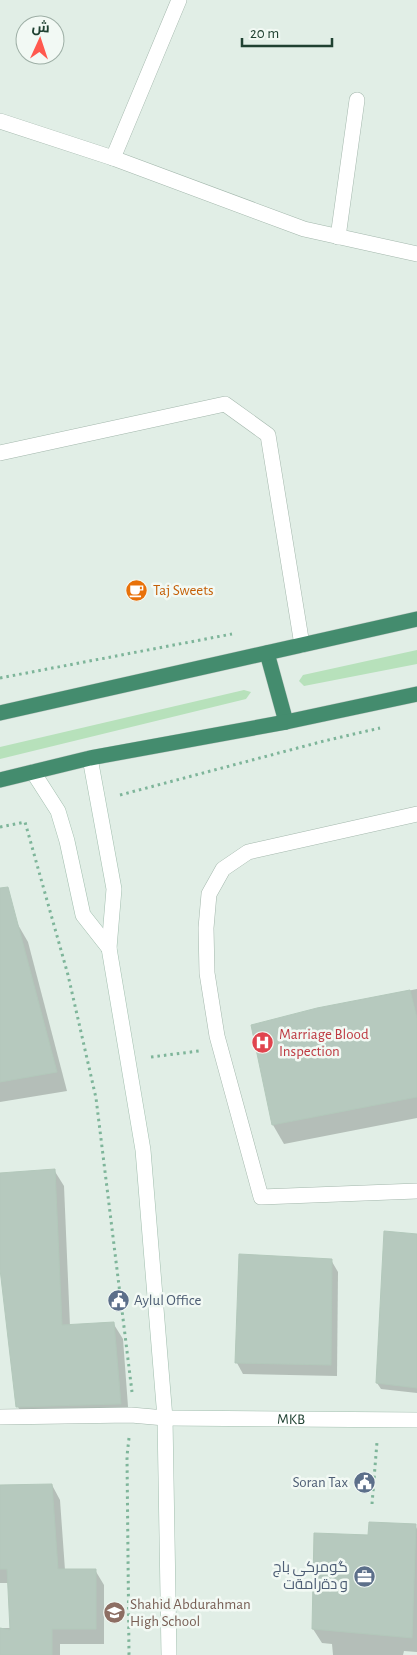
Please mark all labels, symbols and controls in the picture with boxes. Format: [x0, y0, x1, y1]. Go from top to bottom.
north arrow [15, 15, 65, 65]
scale bar [242, 15, 332, 47]
text: ش [31, 19, 50, 36]
text: 20 m [250, 26, 279, 41]
cafe icon: Taj Sweets [125, 578, 149, 602]
place label: Taj Sweets [153, 583, 214, 598]
place label: Marriage Blood Inspection [279, 1027, 369, 1059]
hospital icon: Marriage Blood Inspection [251, 1031, 275, 1055]
public building icon: Aylul Office [106, 1288, 130, 1312]
place label: Aylul Office [134, 1293, 201, 1308]
street label: MKB [277, 1412, 305, 1427]
public building icon: Soran Tax [352, 1470, 376, 1494]
place label: Soran Tax [292, 1475, 348, 1490]
place label: گومركى باج و دةرامةت [273, 1560, 348, 1593]
office icon: گومركى باج و دةرامةت [352, 1564, 376, 1588]
place label: Shahid Abdurahman High School [130, 1597, 251, 1629]
school or university icon: Shahid Abdurahman High School [102, 1601, 126, 1625]

